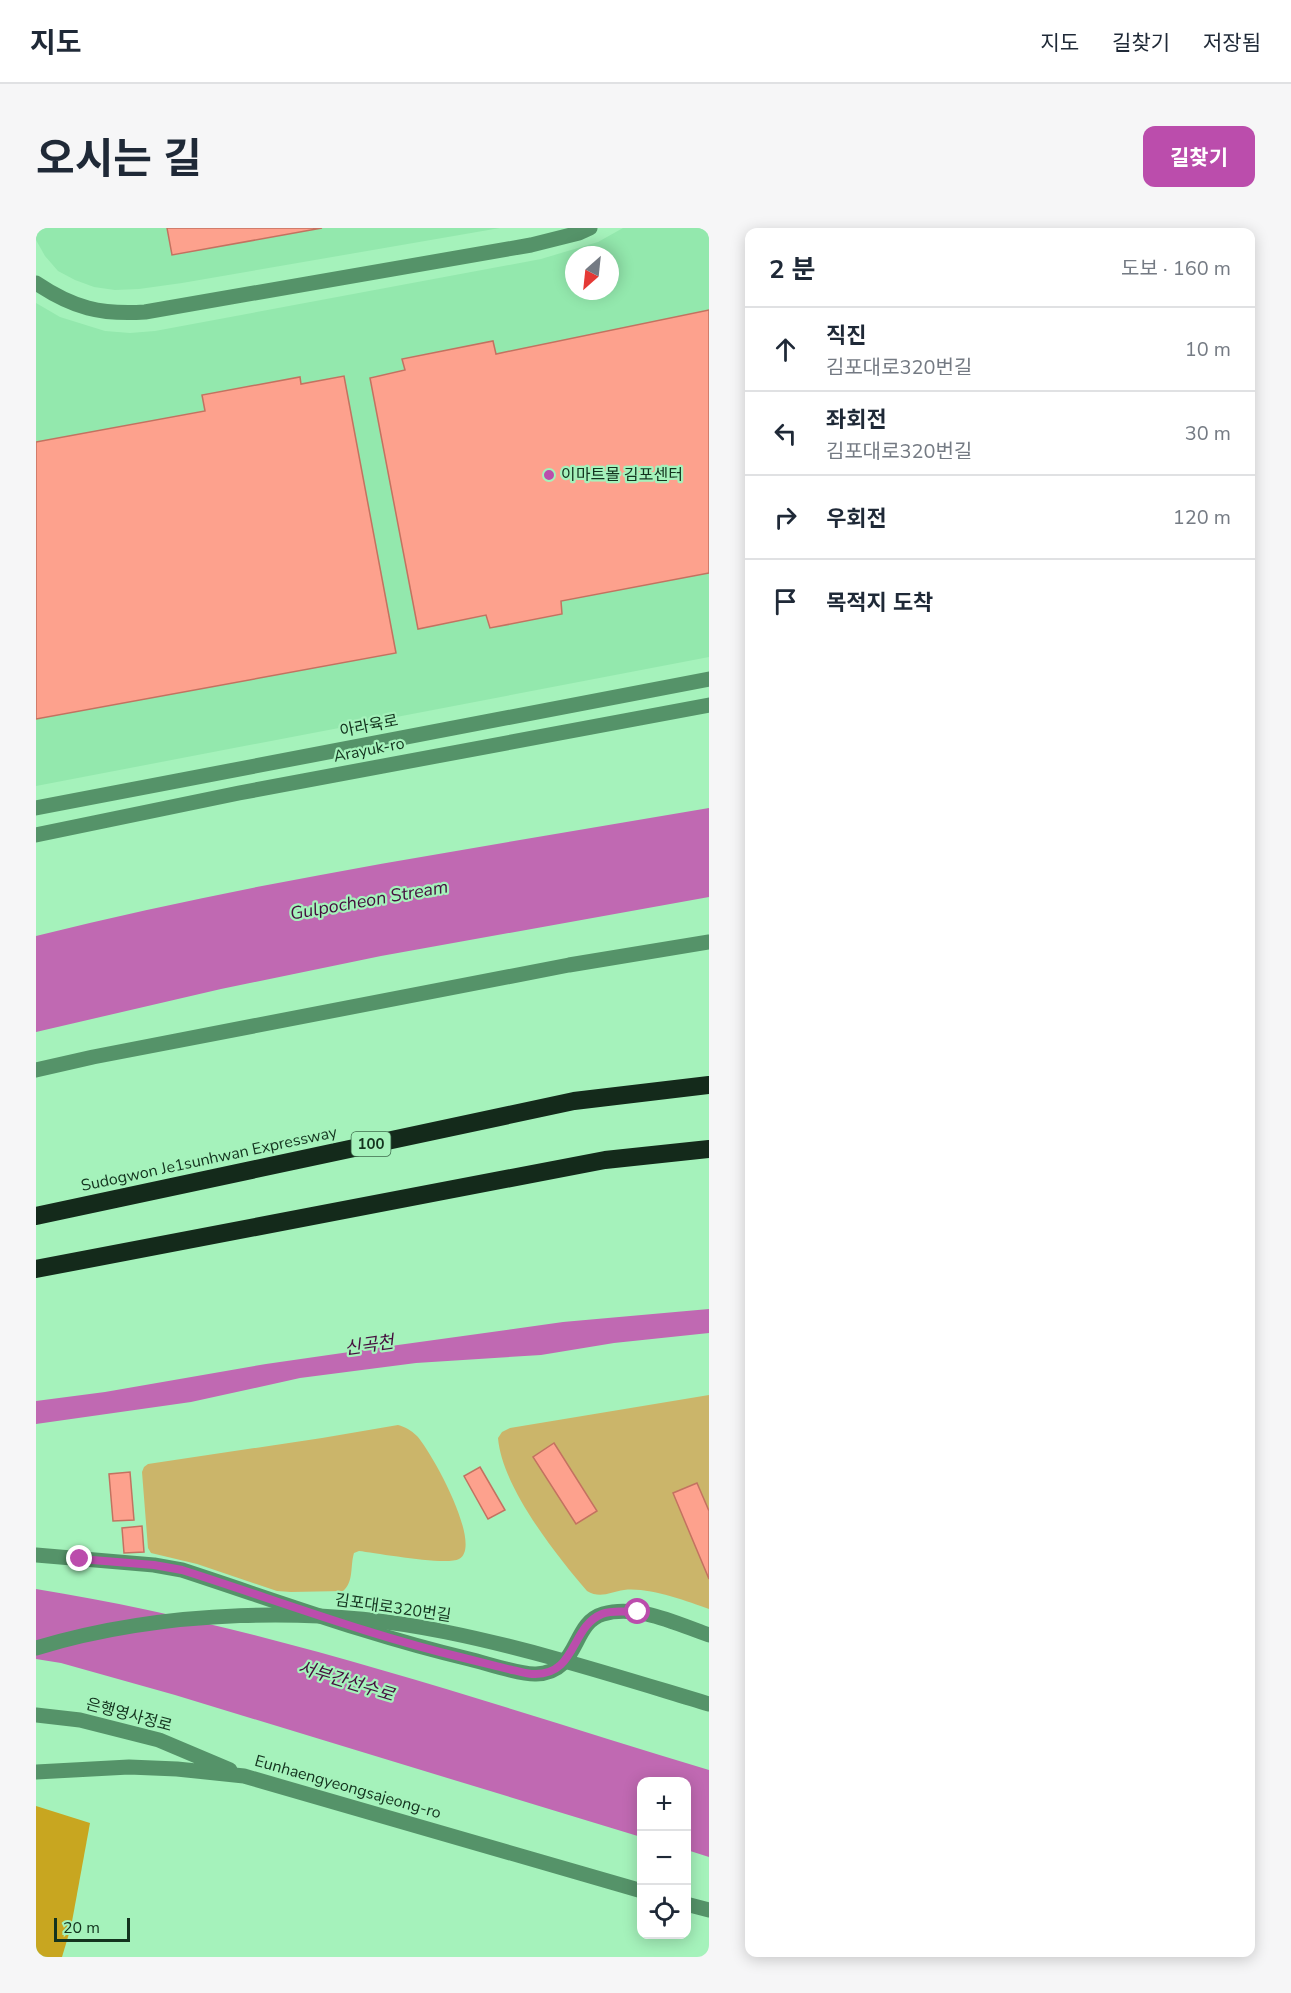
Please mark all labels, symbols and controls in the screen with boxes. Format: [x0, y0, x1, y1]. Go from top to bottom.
text: 지도 [30, 24, 82, 62]
text: 지도 [1040, 29, 1079, 57]
text: 길찾기 [1112, 29, 1170, 57]
text: 저장됨 [1203, 29, 1261, 57]
button: 길찾기 [1143, 126, 1255, 187]
text: 오시는 길 [36, 131, 202, 188]
north arrow [565, 246, 619, 300]
text: 2 분 [769, 252, 816, 287]
text: 도보 · 160 m [1121, 255, 1231, 282]
text: 직진 [826, 321, 866, 351]
icon: ahead [769, 333, 802, 366]
text: 10 m [1185, 336, 1231, 363]
text: 김포대로320번길 [826, 354, 972, 381]
text: 좌회전 [826, 405, 887, 435]
icon: left [769, 417, 802, 450]
text: 30 m [1185, 420, 1231, 447]
text: 김포대로320번길 [826, 438, 972, 465]
place label: 이마트몰 김포센터 [561, 464, 683, 486]
marker: 이마트몰 김포센터 [542, 468, 556, 482]
icon: right [769, 501, 802, 534]
text: 우회전 [826, 504, 887, 534]
text: 120 m [1173, 504, 1231, 531]
icon: arrive [769, 585, 802, 618]
text: 목적지 도착 [826, 588, 933, 618]
street label: 아라육로 [338, 710, 400, 742]
street label: Arayuk-ro [332, 732, 406, 768]
water label: Gulpocheon Stream [288, 874, 450, 926]
street label: Sudogwon Je1sunhwan Expressway [79, 1121, 340, 1197]
road number: 100 [352, 1132, 390, 1156]
water label: 신곡천 [343, 1329, 398, 1360]
route end [66, 1545, 92, 1571]
street label: 김포대로320번길 [333, 1589, 453, 1627]
route start [624, 1598, 650, 1624]
water label: 서부간선수로 [295, 1655, 398, 1707]
street label: 은행영사정로 [83, 1693, 175, 1737]
street label: Eunhaengyeongsajeong-ro [252, 1750, 444, 1824]
map controls [637, 1777, 691, 1939]
button: + [637, 1777, 691, 1831]
button: − [637, 1831, 691, 1885]
button: locate [637, 1885, 691, 1939]
scale bar [54, 1915, 130, 1942]
text: 20 m [63, 1917, 100, 1939]

